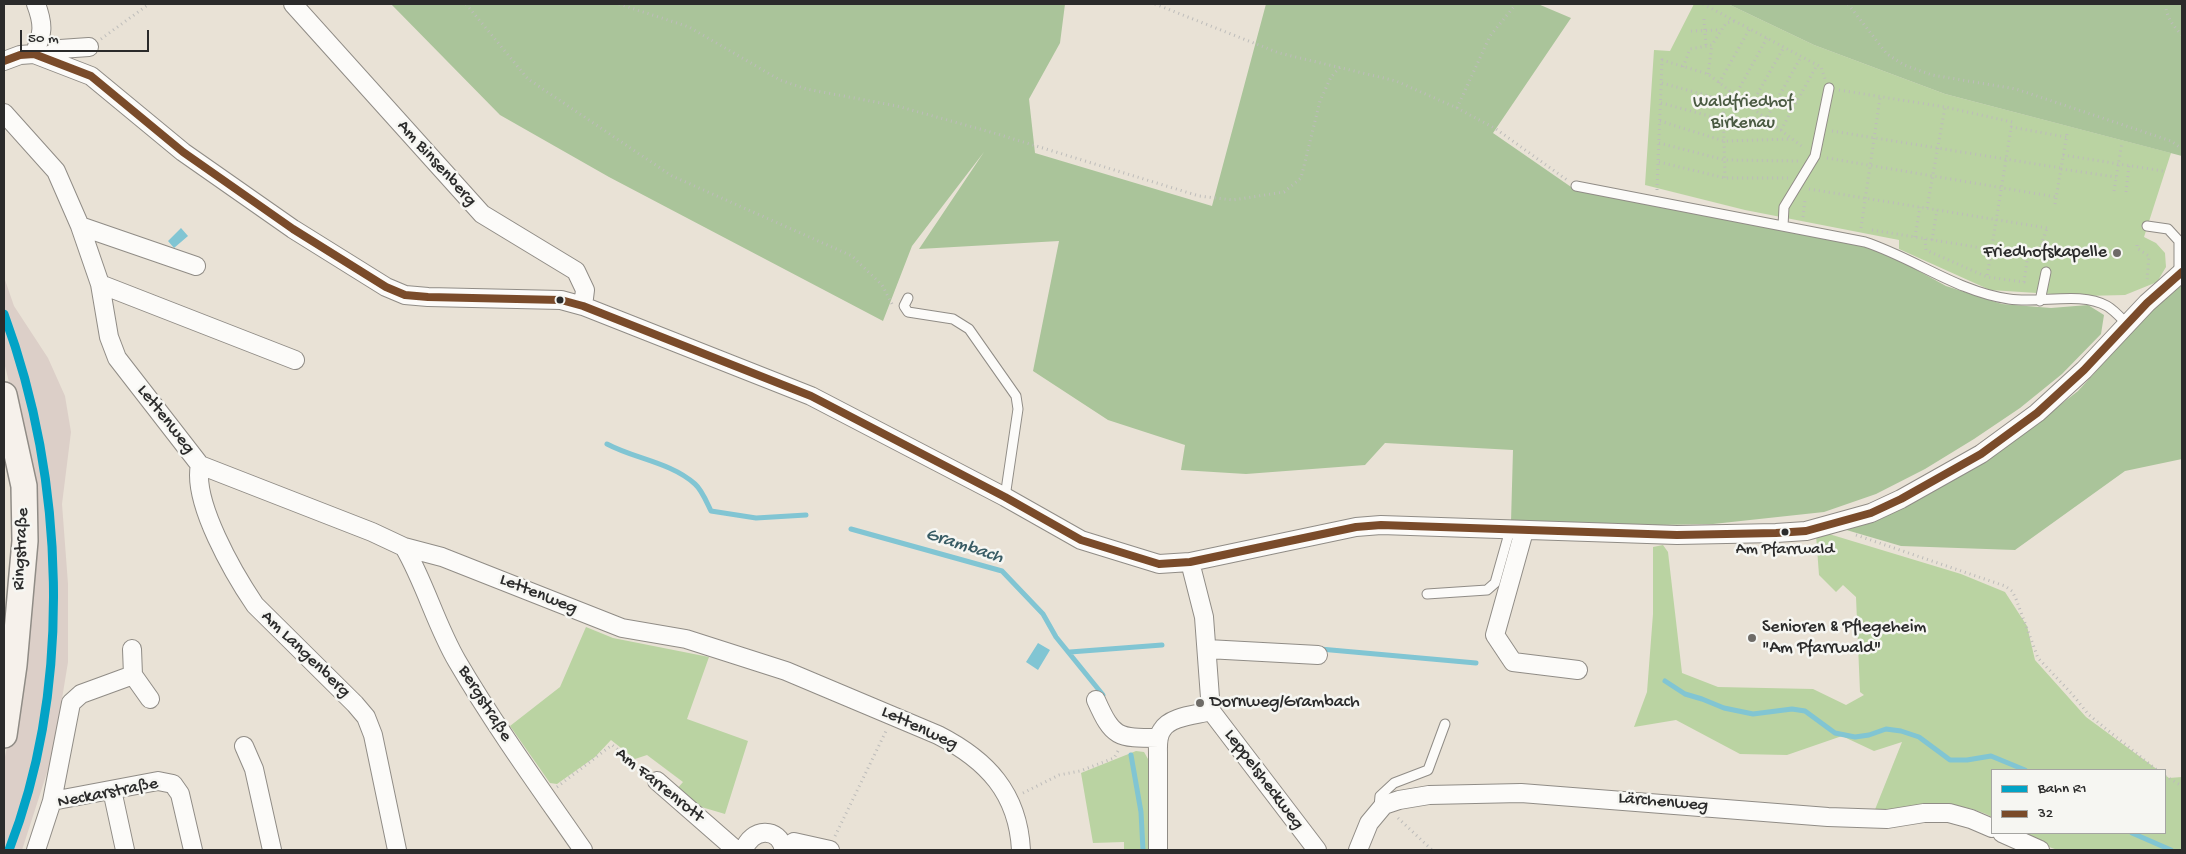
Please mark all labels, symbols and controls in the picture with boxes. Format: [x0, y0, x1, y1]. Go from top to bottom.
scale bar [22, 20, 151, 52]
text: 50 m [28, 30, 59, 48]
park label: Waldfriedhof Birkenau [1693, 92, 1793, 134]
street label: Am Binsenberg [391, 116, 481, 212]
place label: Friedhofskapelle [1983, 242, 2107, 264]
marker: Friedhofskapelle [2111, 247, 2123, 259]
unlabelled marker [555, 295, 565, 305]
street label: Lettenweg [131, 381, 199, 459]
street label: Ringstraße [9, 507, 35, 591]
water label: Grambach [922, 524, 1006, 570]
marker: Am Pfarrwald [1780, 527, 1790, 537]
place label: Am Pfarrwald [1736, 540, 1834, 560]
street label: Lettenweg [496, 570, 580, 620]
street label: Am Langenberg [256, 607, 354, 703]
place label: Senioren & Pflegeheim "Am Pfarrwald" [1762, 617, 1926, 660]
marker: Senioren & Pflegeheim "Am Pfarrwald" [1746, 632, 1758, 644]
street label: Bergstraße [452, 662, 516, 746]
place label: Dornweg/Grambach [1210, 692, 1360, 714]
marker: Dornweg/Grambach [1194, 697, 1206, 709]
street label: Lettenweg [877, 702, 961, 756]
street label: Leppelsheckweg [1218, 726, 1308, 834]
street label: Am Farrenrott [610, 744, 708, 828]
legend [1991, 769, 2166, 834]
street label: Neckarstraße [56, 774, 160, 814]
text: Bahn R1 [2038, 780, 2087, 798]
street label: Lärchenweg [1617, 788, 1709, 818]
text: 32 [2038, 805, 2053, 823]

